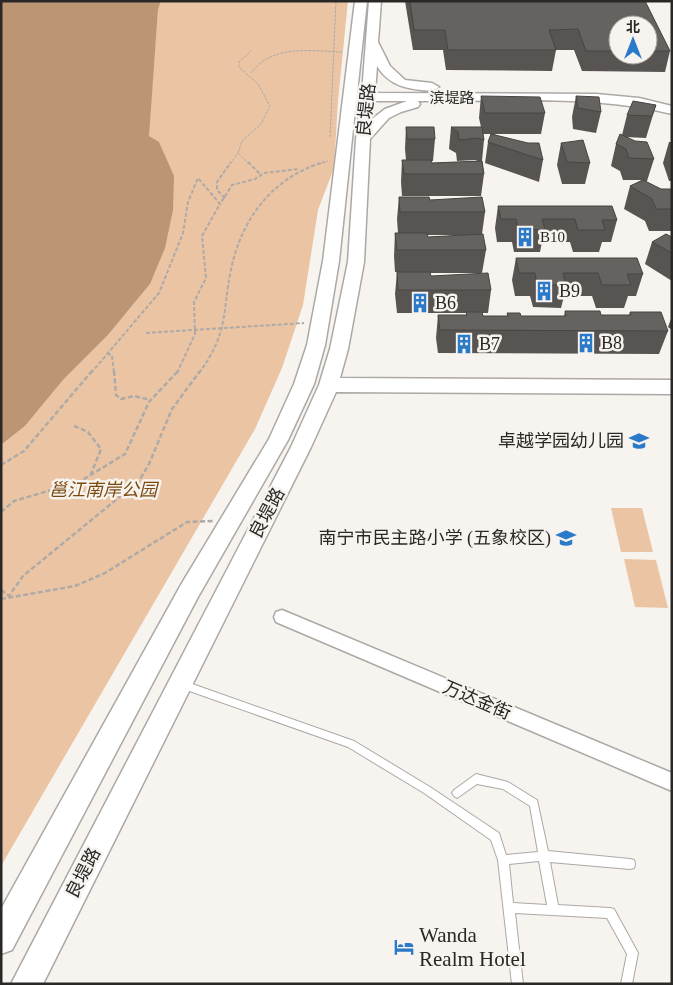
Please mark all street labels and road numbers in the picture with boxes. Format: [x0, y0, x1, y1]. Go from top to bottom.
street label: 良堤路 [353, 82, 379, 138]
street label: 滨堤路 [429, 90, 475, 106]
street label: 良堤路 [245, 484, 289, 542]
street label: 万达金街 [440, 677, 514, 723]
street label: 良堤路 [62, 844, 104, 902]

